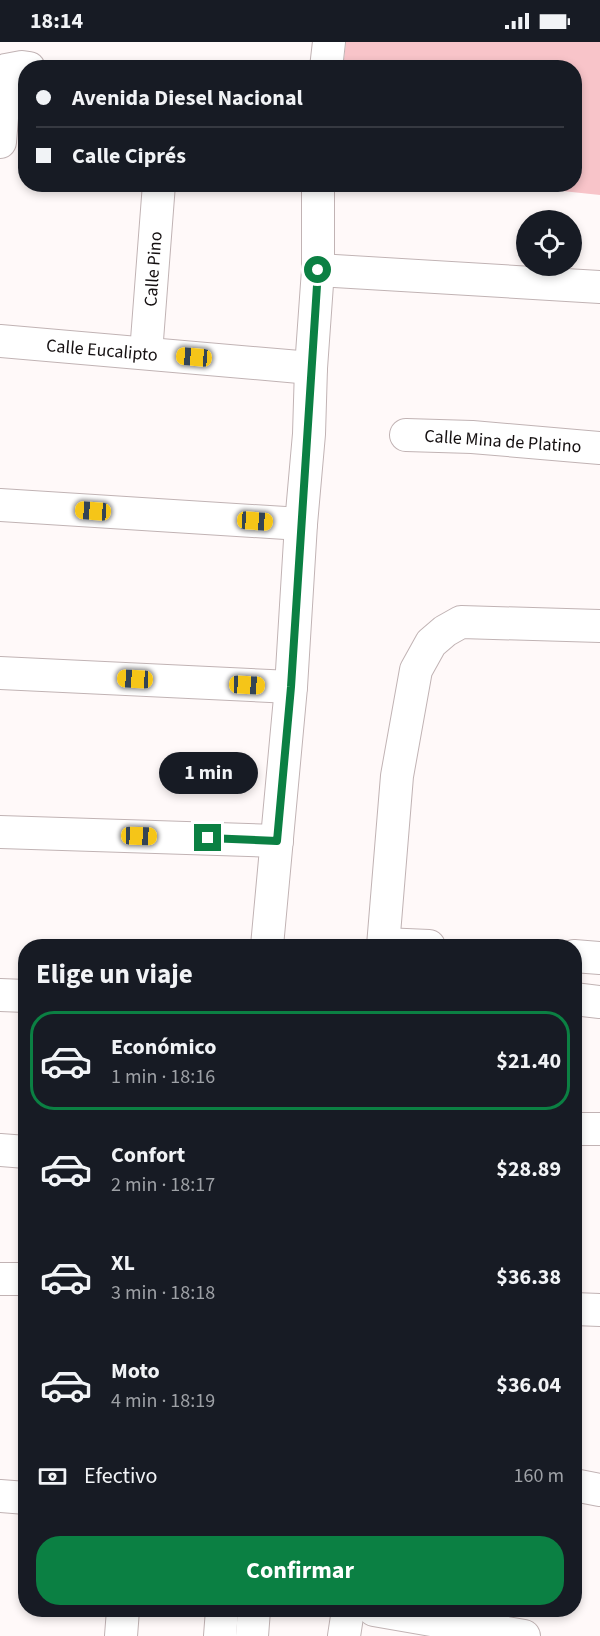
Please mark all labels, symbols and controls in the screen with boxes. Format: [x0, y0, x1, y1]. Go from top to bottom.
text: 18:14 [30, 5, 83, 37]
text: Avenida Diesel Nacional [72, 82, 303, 114]
text: Calle Ciprés [72, 140, 186, 172]
map controls [516, 210, 582, 276]
button: locate [516, 210, 582, 276]
street label: Calle Pino [138, 231, 169, 307]
route start [304, 256, 331, 283]
street label: Calle Eucalipto [45, 333, 159, 368]
car [175, 346, 213, 368]
street label: Calle Mina de Platino [424, 424, 582, 459]
car [74, 501, 112, 521]
car [236, 511, 274, 531]
car [117, 669, 153, 689]
car [229, 675, 265, 695]
callout: 1 min [158, 751, 258, 793]
text: 1 min [184, 759, 233, 787]
route end [194, 824, 221, 851]
car [121, 826, 157, 846]
text: Elige un viaje [36, 955, 193, 994]
text: Económico [111, 1031, 216, 1063]
icon: car [39, 1034, 93, 1088]
text: $21.40 [496, 1045, 561, 1077]
text: 1 min · 18:16 [111, 1063, 215, 1091]
text: Confort [111, 1139, 185, 1171]
icon: car [39, 1142, 93, 1196]
text: $28.89 [496, 1153, 561, 1185]
text: 2 min · 18:17 [111, 1171, 215, 1199]
text: XL [111, 1247, 135, 1279]
icon: car [39, 1250, 93, 1304]
text: $36.38 [496, 1261, 561, 1293]
text: 3 min · 18:18 [111, 1279, 215, 1307]
text: Moto [111, 1355, 160, 1387]
icon: car [39, 1358, 93, 1412]
text: $36.04 [496, 1369, 561, 1401]
text: 4 min · 18:19 [111, 1387, 215, 1415]
icon: cash [36, 1460, 69, 1493]
text: Efectivo [84, 1460, 158, 1492]
text: 160 m [514, 1462, 564, 1490]
button: Confirmar [36, 1536, 564, 1605]

